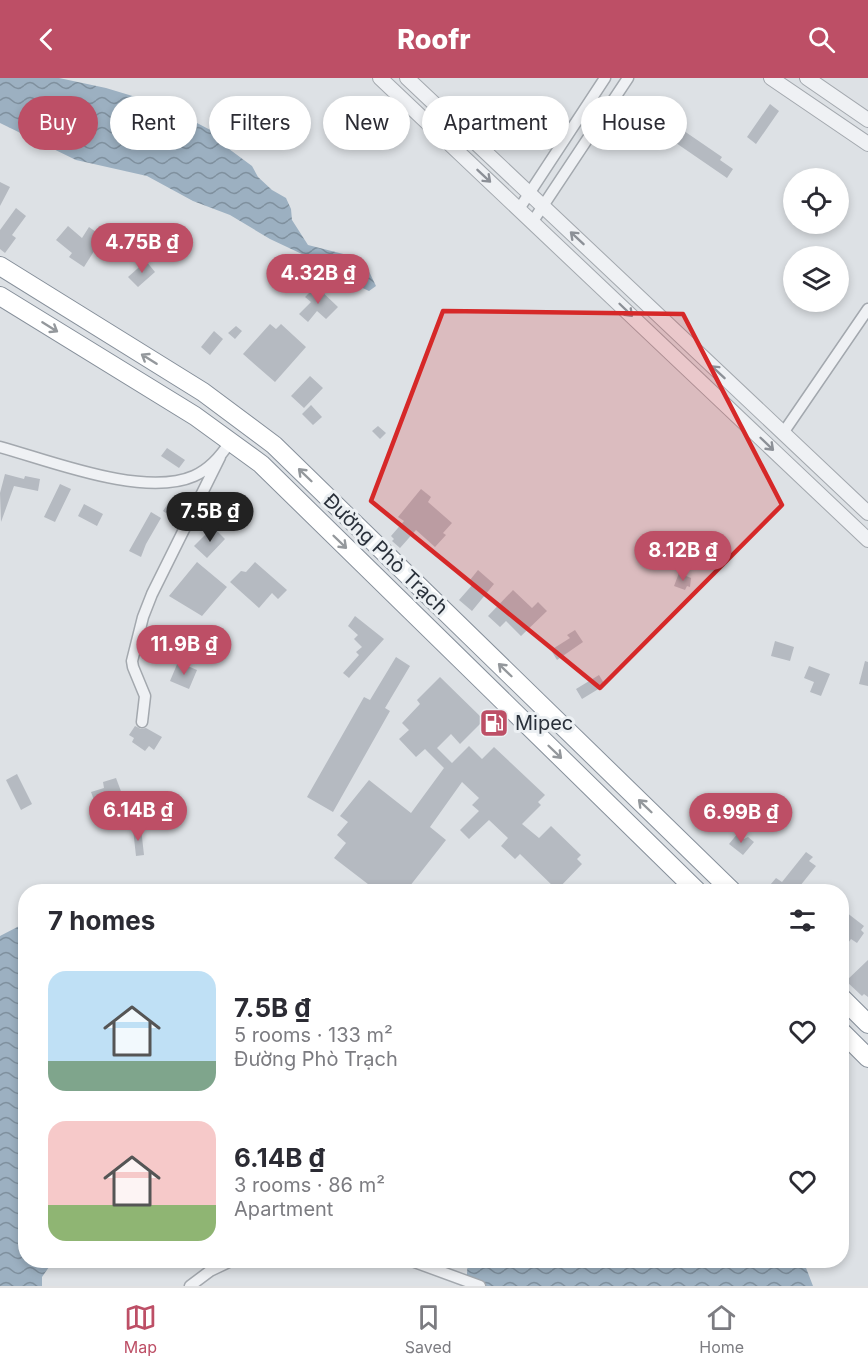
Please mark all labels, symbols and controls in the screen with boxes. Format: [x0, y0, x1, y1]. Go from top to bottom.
icon: back [30, 23, 63, 56]
text: Roofr [397, 23, 471, 56]
icon: search [805, 23, 838, 56]
chip: Buy [18, 96, 98, 150]
chip: Rent [110, 96, 197, 150]
chip: Filters [209, 96, 311, 150]
chip: New [323, 96, 410, 150]
chip: Apartment [422, 96, 569, 150]
chip: House [581, 96, 687, 150]
one-way arrow [477, 168, 492, 183]
map controls [783, 168, 849, 312]
button: locate [783, 168, 849, 234]
pin: 4.75B ₫ [87, 223, 197, 274]
text: 4.75B ₫ [105, 230, 179, 254]
one-way arrow [569, 231, 584, 245]
button: layers [783, 246, 849, 312]
pin: 4.32B ₫ [263, 254, 373, 305]
text: 4.32B ₫ [280, 261, 356, 285]
one-way arrow [618, 303, 633, 317]
one-way arrow [41, 321, 58, 333]
one-way arrow [141, 353, 158, 366]
one-way arrow [711, 365, 726, 379]
one-way arrow [760, 437, 775, 451]
one-way arrow [298, 468, 313, 483]
street label: Đường Phò Trạch [319, 488, 453, 620]
pin: 7.5B ₫ [161, 492, 259, 543]
text: 7.5B ₫ [180, 499, 240, 523]
pin: 8.12B ₫ [628, 531, 738, 582]
one-way arrow [333, 535, 348, 549]
text: 8.12B ₫ [648, 538, 718, 562]
pin: 11.9B ₫ [129, 625, 239, 676]
text: 11.9B ₫ [150, 632, 218, 656]
one-way arrow [498, 663, 513, 677]
fuel station icon: Mipec [478, 707, 510, 739]
place label: Mipec [515, 711, 573, 735]
one-way arrow [547, 744, 562, 759]
pin: 6.14B ₫ [83, 791, 193, 842]
pin: 6.99B ₫ [686, 793, 796, 844]
text: 6.14B ₫ [103, 798, 173, 822]
one-way arrow [637, 799, 652, 814]
text: 6.99B ₫ [703, 800, 779, 824]
icon: filters [786, 904, 819, 937]
text: 7 homes [48, 905, 155, 936]
text: 7.5B ₫ [234, 992, 311, 1023]
icon: home [96, 995, 168, 1067]
icon: heart [786, 1015, 819, 1048]
text: 5 rooms · 133 m² [234, 1023, 393, 1047]
text: Đường Phò Trạch [234, 1047, 398, 1071]
text: 6.14B ₫ [234, 1142, 325, 1173]
icon: home [96, 1145, 168, 1217]
icon: heart [786, 1165, 819, 1198]
text: 3 rooms · 86 m² [234, 1173, 385, 1197]
text: Apartment [234, 1197, 333, 1221]
tab: Map [124, 1301, 157, 1357]
tab: Saved [405, 1301, 452, 1357]
tab: Home [699, 1301, 744, 1357]

